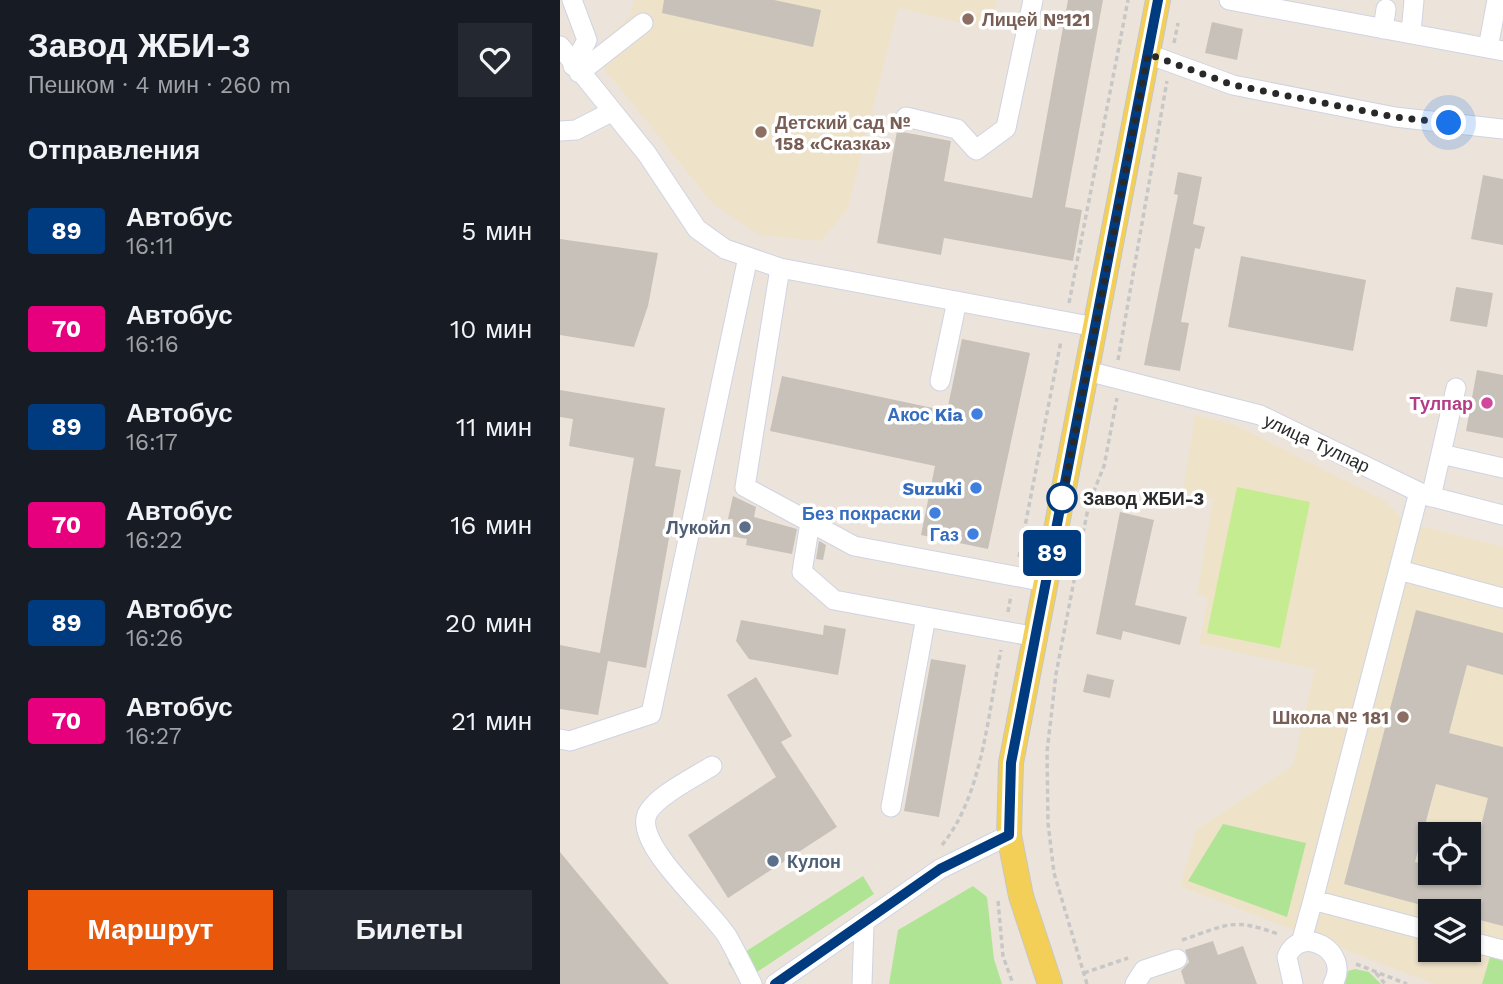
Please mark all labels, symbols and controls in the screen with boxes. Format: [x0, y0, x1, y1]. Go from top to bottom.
place label: Лицей №121 [982, 9, 1090, 30]
marker: Лицей №121 [960, 11, 976, 27]
button: heart [458, 23, 532, 97]
text: Завод ЖБИ-3 [28, 26, 251, 65]
text: Пешком · 4 мин · 260 m [28, 72, 291, 99]
your location [1431, 105, 1466, 140]
place label: Детский сад № 158 «Сказка» [775, 112, 911, 154]
marker: Детский сад № 158 «Сказка» [753, 124, 769, 140]
text: Отправления [28, 135, 200, 165]
text: Автобус [126, 202, 233, 232]
text: 5 мин [461, 216, 532, 246]
text: 89 [52, 217, 81, 245]
text: 16:11 [126, 233, 174, 260]
text: Автобус [126, 300, 233, 330]
text: 10 мин [450, 314, 532, 344]
text: 70 [52, 315, 81, 343]
text: 16:16 [126, 331, 179, 358]
place label: Тулпар [1410, 393, 1473, 414]
marker: Тулпар [1479, 395, 1495, 411]
text: Автобус [126, 398, 233, 428]
place label: Акос Kia [887, 404, 964, 425]
marker: Акос Kia [969, 406, 985, 422]
street label: улица Тулпар [1261, 409, 1373, 477]
text: 11 мин [456, 412, 532, 442]
text: 89 [52, 413, 81, 441]
text: 16:17 [126, 429, 178, 456]
place label: Suzuki [902, 478, 962, 499]
marker: Suzuki [968, 480, 984, 496]
marker: Завод ЖБИ-3 [1047, 483, 1077, 513]
place label: Завод ЖБИ-3 [1083, 488, 1204, 509]
text: Автобус [126, 496, 233, 526]
place label: Без покраски [802, 503, 921, 524]
marker: Без покраски [927, 505, 943, 521]
text: 16 мин [450, 510, 532, 540]
text: 70 [52, 511, 81, 539]
place label: Лукойл [666, 517, 731, 538]
marker: Лукойл [737, 519, 753, 535]
place label: Газ [930, 524, 959, 545]
marker: Газ [965, 526, 981, 542]
text: 16:22 [126, 527, 183, 554]
line badge: 89 [1021, 530, 1084, 576]
text: 89 [1037, 539, 1067, 567]
text: Автобус [126, 594, 233, 624]
text: 20 мин [445, 608, 532, 638]
text: 89 [52, 609, 81, 637]
text: 16:26 [126, 625, 183, 652]
text: Автобус [126, 692, 233, 722]
text: 21 мин [451, 706, 532, 736]
text: 70 [52, 707, 81, 735]
place label: Школа № 181 [1272, 707, 1389, 728]
marker: Школа № 181 [1395, 709, 1411, 725]
text: 16:27 [126, 723, 182, 750]
map controls [1418, 822, 1481, 962]
button: locate [1418, 822, 1481, 885]
place label: Кулон [787, 851, 841, 872]
marker: Кулон [765, 853, 781, 869]
button: Маршрут [28, 890, 273, 970]
button: Билеты [287, 890, 532, 970]
button: layers [1418, 899, 1481, 962]

